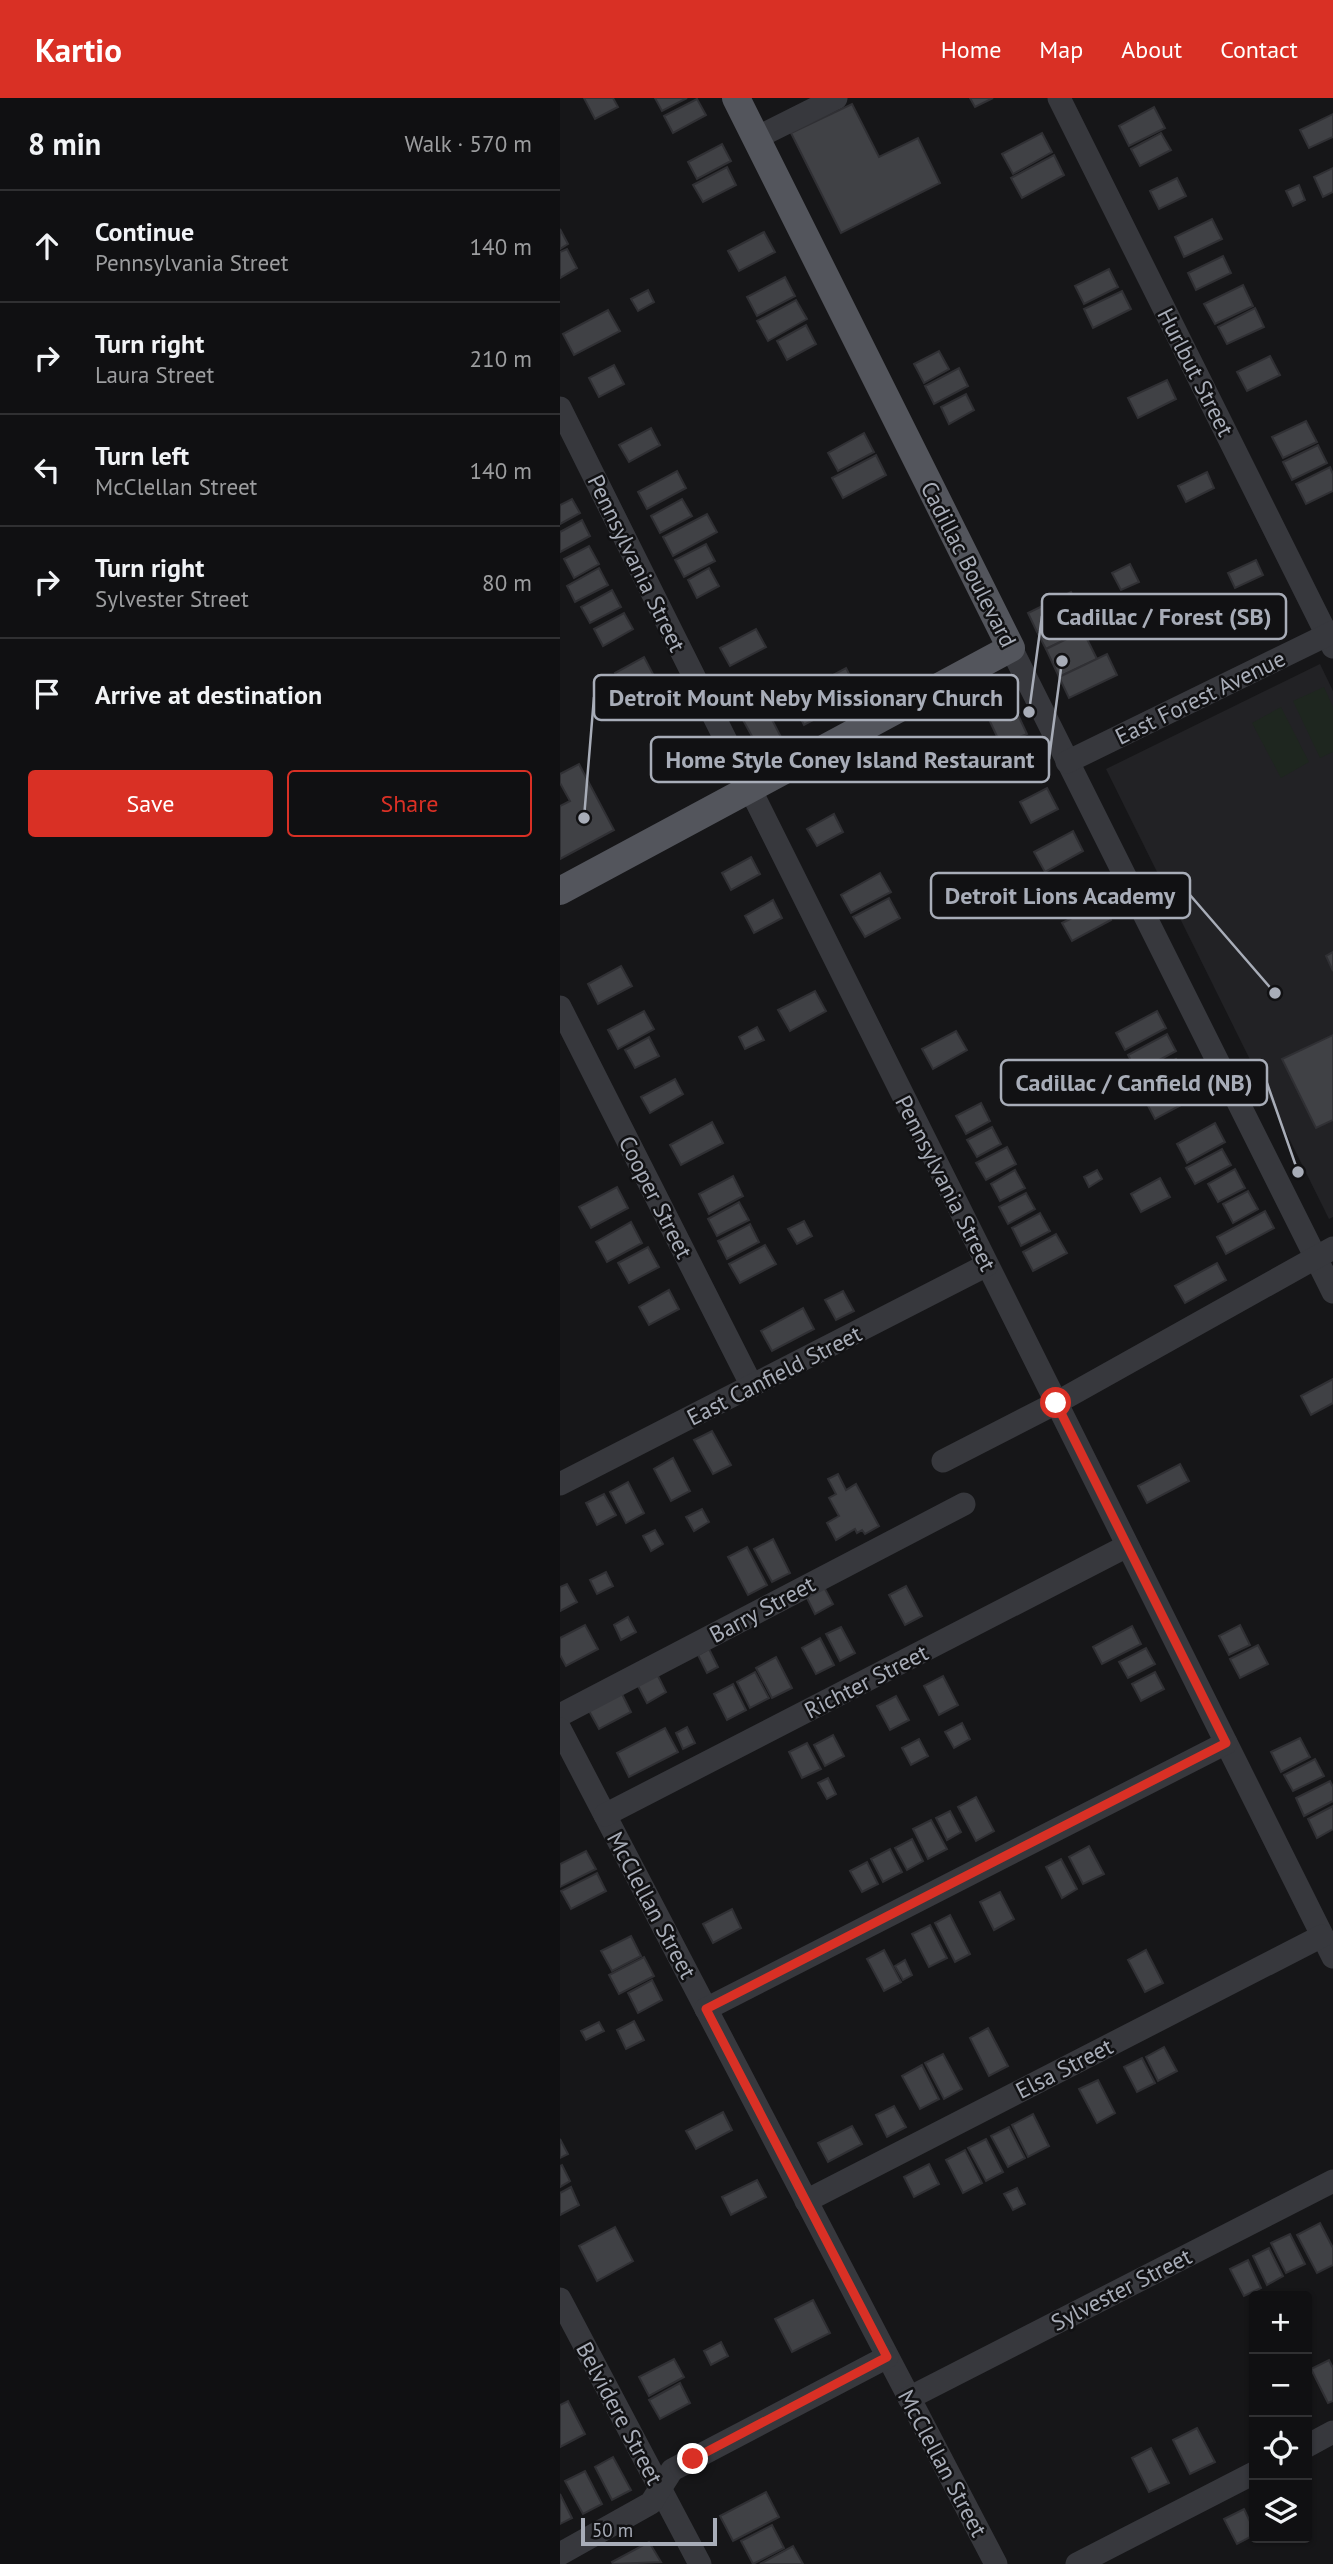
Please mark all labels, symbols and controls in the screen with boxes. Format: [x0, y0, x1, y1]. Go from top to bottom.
text: Kartio [35, 28, 122, 71]
text: Home [941, 34, 1001, 65]
text: Map [1039, 34, 1083, 65]
text: About [1121, 34, 1182, 65]
text: Contact [1220, 34, 1298, 65]
text: 8 min [28, 124, 101, 163]
text: Walk · 570 m [405, 129, 532, 158]
text: Continue [95, 215, 194, 248]
icon: ahead [28, 227, 66, 265]
text: 140 m [470, 232, 532, 261]
text: Pennsylvania Street [95, 248, 289, 277]
street label: Hurlbut Street [1151, 303, 1241, 441]
text: Turn right [95, 327, 204, 360]
icon: right [28, 339, 66, 377]
text: 210 m [470, 344, 532, 373]
text: Laura Street [95, 360, 214, 389]
text: Turn left [95, 439, 189, 472]
icon: left [28, 451, 66, 489]
text: 140 m [470, 456, 532, 485]
street label: Pennsylvania Street [582, 470, 693, 657]
text: McClellan Street [95, 472, 257, 501]
street label: Cadillac Boulevard [915, 476, 1023, 652]
text: Turn right [95, 551, 204, 584]
icon: right [28, 563, 66, 601]
text: 80 m [482, 568, 532, 597]
text: Sylvester Street [95, 584, 249, 613]
callout: Cadillac / Forest (SB) [1042, 594, 1286, 639]
text: Cadillac / Forest (SB) [1056, 601, 1272, 632]
street label: East Forest Avenue [1110, 643, 1290, 751]
icon: arrive [28, 675, 66, 713]
callout: Detroit Mount Neby Missionary Church [594, 675, 1018, 720]
text: Arrive at destination [95, 678, 322, 711]
text: Detroit Mount Neby Missionary Church [609, 682, 1003, 713]
callout: Home Style Coney Island Restaurant [651, 737, 1049, 782]
text: Home Style Coney Island Restaurant [666, 744, 1035, 775]
button: Save [28, 770, 273, 837]
button: Share [287, 770, 532, 837]
callout: Detroit Lions Academy [931, 873, 1190, 918]
text: Detroit Lions Academy [945, 880, 1176, 911]
callout: Cadillac / Canfield (NB) [1001, 1060, 1267, 1105]
text: Cadillac / Canfield (NB) [1015, 1067, 1253, 1098]
street label: Pennsylvania Street [889, 1090, 1003, 1276]
street label: Cooper Street [613, 1131, 699, 1263]
street label: East Canfield Street [682, 1318, 866, 1432]
route start [1040, 1387, 1071, 1418]
street label: Barry Street [704, 1569, 820, 1649]
street label: Richter Street [799, 1637, 933, 1725]
street label: McClellan Street [601, 1826, 703, 1984]
street label: Elsa Street [1011, 2031, 1118, 2105]
street label: Sylvester Street [1046, 2241, 1196, 2337]
map controls [1249, 2291, 1312, 2543]
button: + [1249, 2291, 1312, 2354]
street label: Belvidere Street [570, 2337, 670, 2490]
button: − [1249, 2354, 1312, 2417]
street label: McClellan Street [892, 2384, 994, 2542]
button: locate [1249, 2417, 1312, 2480]
route end [677, 2443, 708, 2474]
button: layers [1249, 2480, 1312, 2543]
scale bar [581, 2515, 718, 2547]
text: 50 m [592, 2518, 633, 2542]

